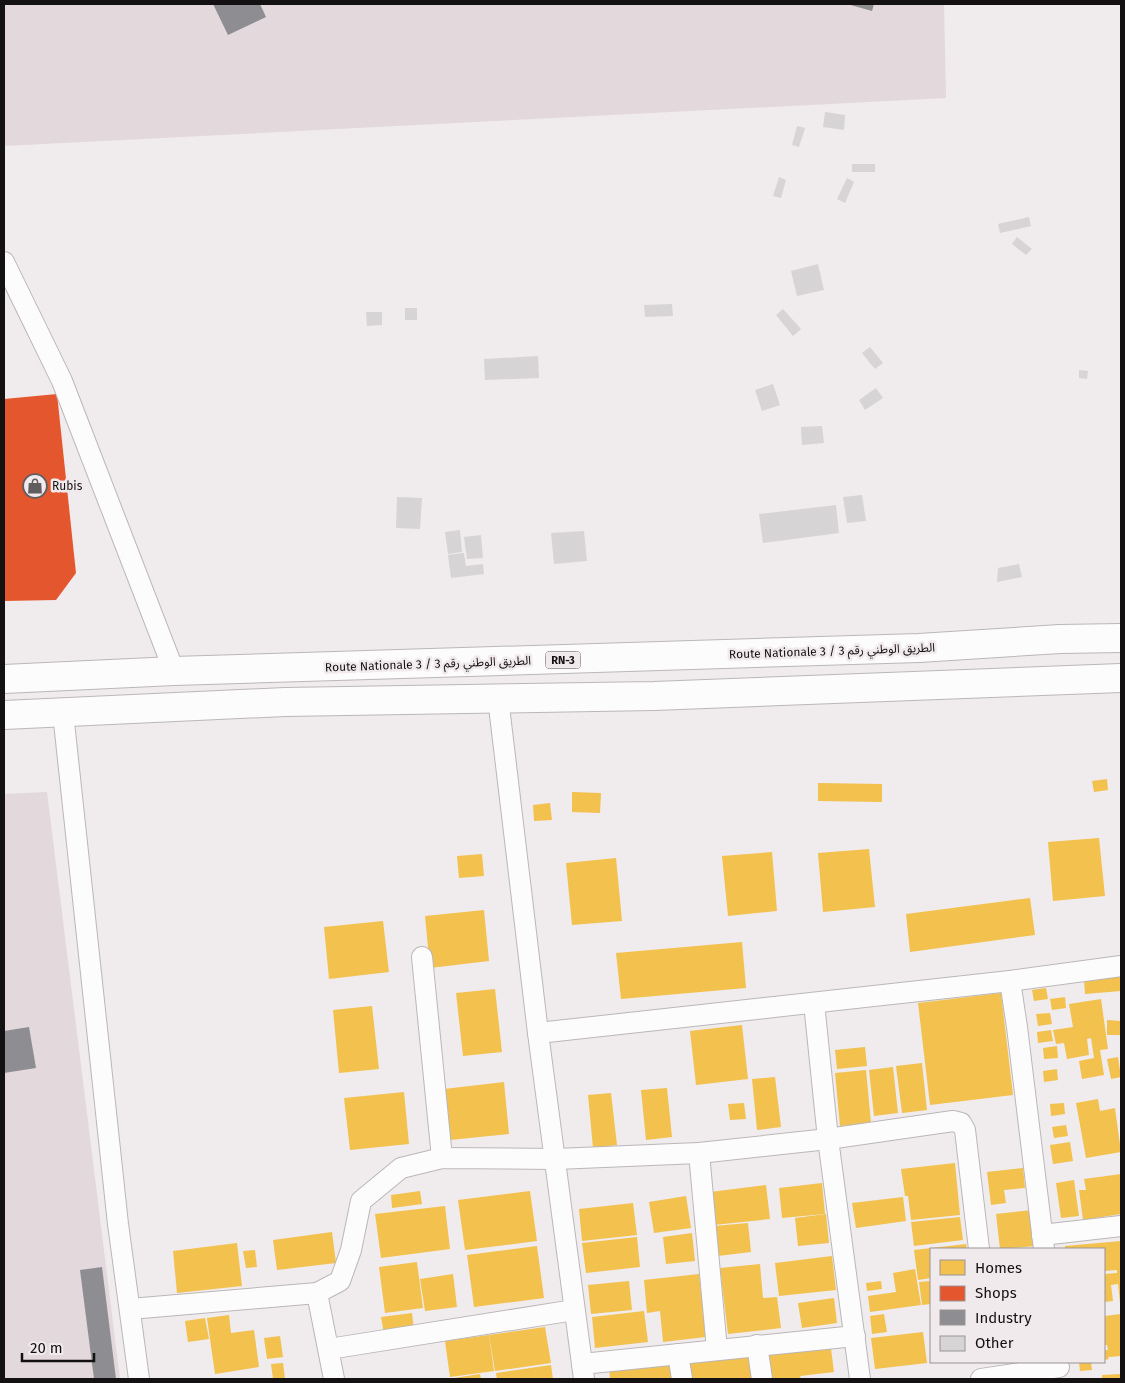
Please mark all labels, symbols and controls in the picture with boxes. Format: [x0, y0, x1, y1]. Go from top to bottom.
shop icon: Rubis [22, 473, 48, 499]
place label: Rubis [52, 479, 83, 493]
street label: Route Nationale 3 / الطريق الوطني رقم 3 [729, 640, 936, 664]
road number: RN-3 [546, 652, 580, 668]
street label: Route Nationale 3 / الطريق الوطني رقم 3 [325, 653, 532, 677]
legend [930, 1248, 1105, 1363]
text: Homes [975, 1259, 1022, 1277]
text: Shops [975, 1284, 1017, 1302]
text: Industry [975, 1309, 1032, 1327]
scale bar [22, 1330, 95, 1362]
text: Other [975, 1334, 1014, 1352]
text: 20 m [30, 1339, 63, 1357]

